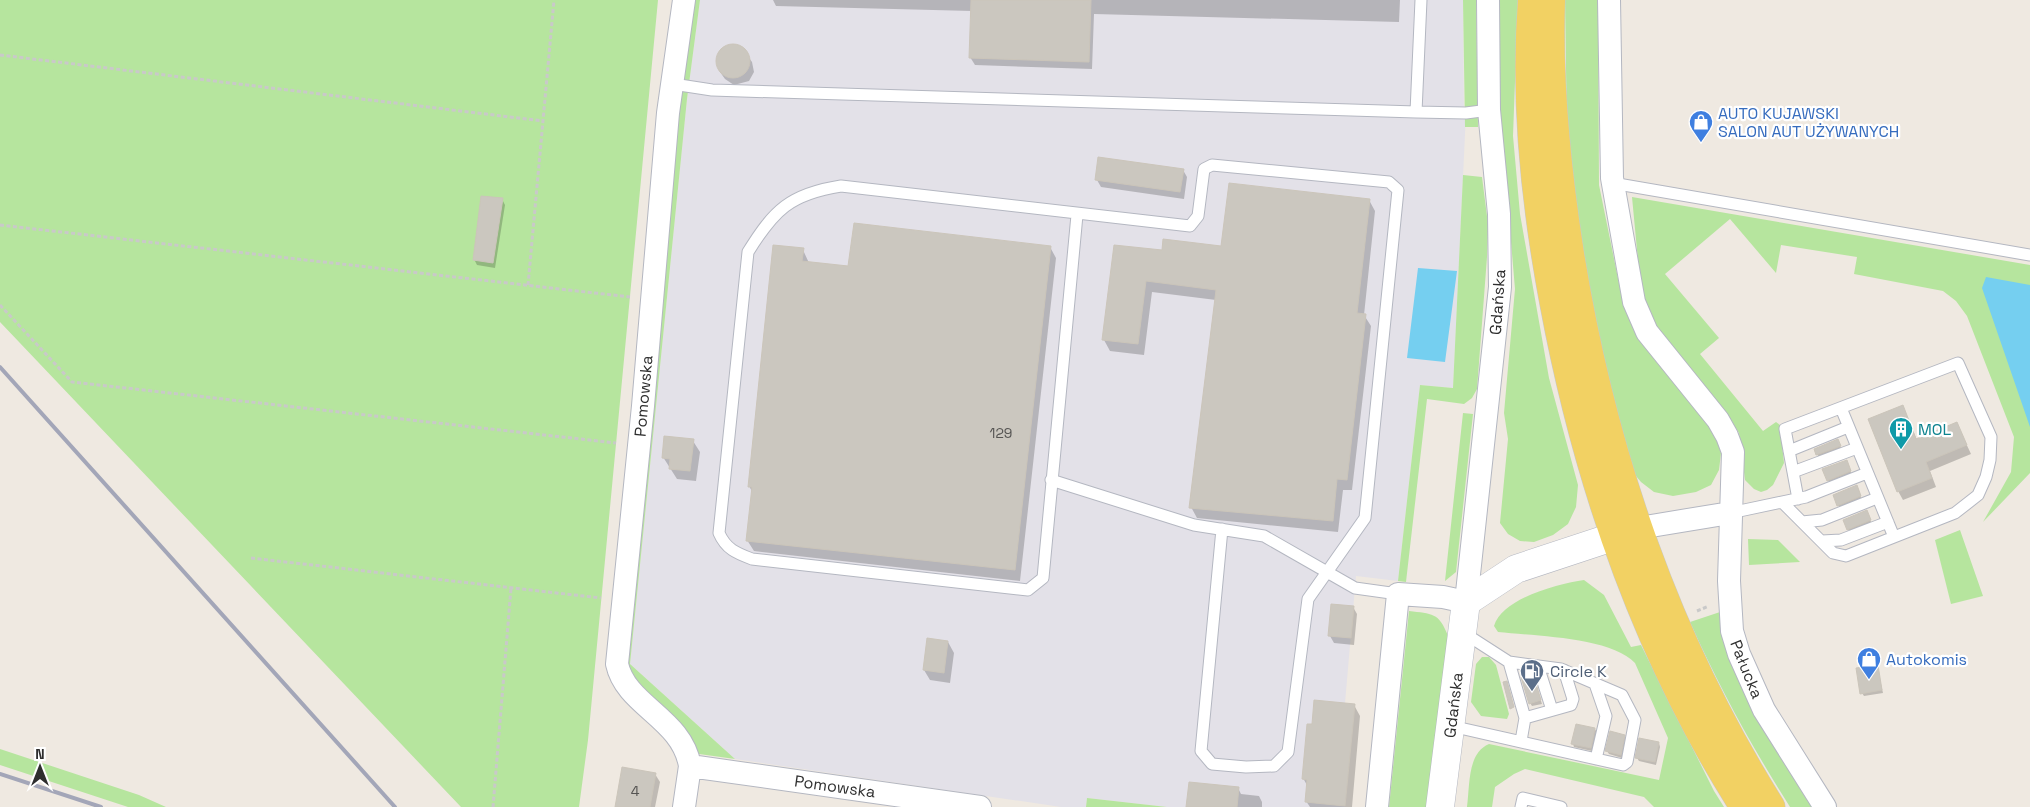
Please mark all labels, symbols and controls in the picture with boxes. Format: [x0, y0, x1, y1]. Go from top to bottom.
place label: AUTO KUJAWSKI SALON AUT UŻYWANYCH [1718, 103, 1899, 142]
shop icon: AUTO KUJAWSKI SALON AUT UŻYWANYCH [1688, 109, 1714, 143]
street label: Gdańska [1485, 268, 1510, 336]
street label: Pomowska [629, 355, 658, 438]
building icon: MOL [1888, 416, 1914, 450]
place label: MOL [1918, 419, 1952, 440]
house number: 129 [990, 424, 1012, 442]
street label: Pałucka [1725, 637, 1768, 702]
shop icon: Autokomis [1856, 646, 1882, 680]
place label: Autokomis [1886, 649, 1967, 670]
fuel station icon: Circle K [1519, 658, 1545, 692]
place label: Circle K [1550, 661, 1607, 682]
street label: Gdańska [1439, 671, 1468, 739]
north arrow [15, 742, 65, 792]
text: N [35, 745, 45, 763]
street label: Pomowska [793, 770, 877, 803]
house number: 4 [631, 782, 640, 800]

